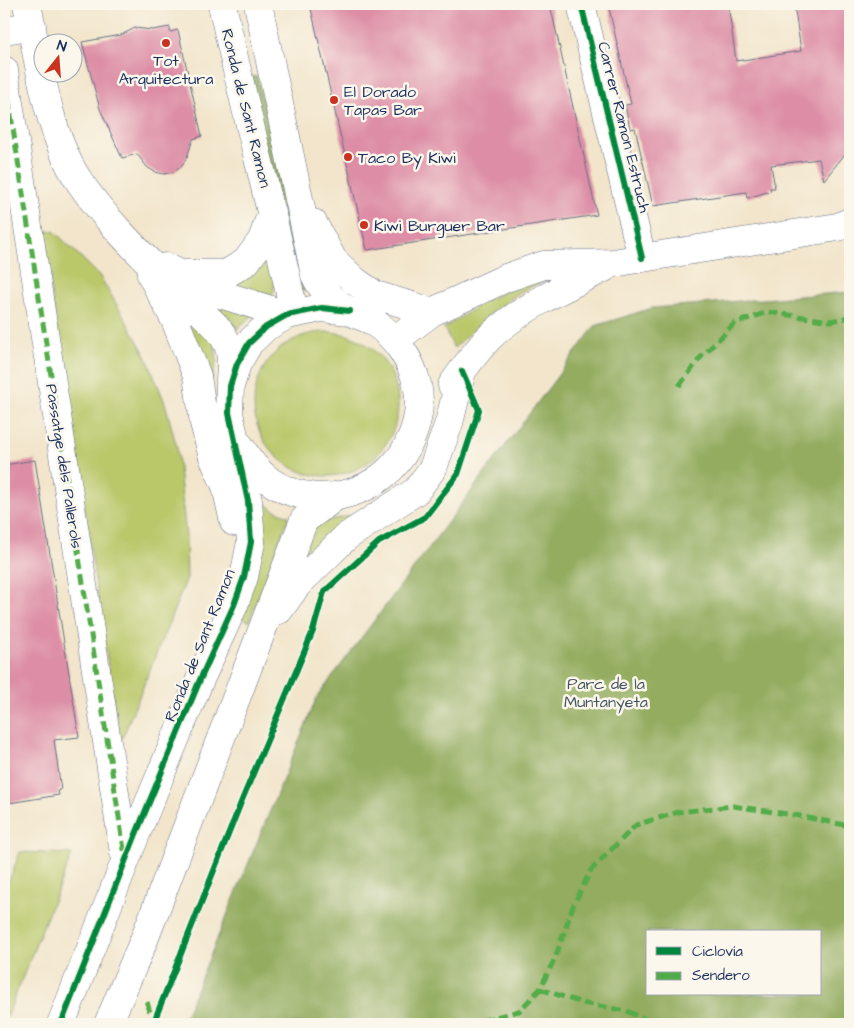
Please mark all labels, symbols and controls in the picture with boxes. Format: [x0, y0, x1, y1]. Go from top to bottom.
street label: Ronda de Sant Ramon [216, 27, 276, 190]
north arrow [32, 32, 82, 82]
text: N [54, 36, 69, 57]
marker: Tot Arquitectura [160, 37, 172, 49]
street label: Carrer Ramon Estruch [592, 39, 656, 215]
place label: Tot Arquitectura [119, 50, 213, 90]
place label: El Dorado Tapas Bar [344, 81, 422, 121]
marker: El Dorado Tapas Bar [328, 94, 340, 106]
place label: Taco By Kiwi [358, 147, 456, 170]
marker: Taco By Kiwi [342, 151, 354, 163]
place label: Kiwi Burguer Bar [374, 215, 505, 238]
marker: Kiwi Burguer Bar [358, 219, 370, 231]
street label: Passatge dels Pallerols [39, 382, 88, 550]
street label: Ronda de Sant Ramon [159, 566, 241, 725]
park label: Parc de la Muntanyeta [564, 673, 648, 714]
legend [646, 930, 822, 996]
text: Ciclovía [692, 941, 743, 962]
text: Sendero [692, 965, 750, 986]

